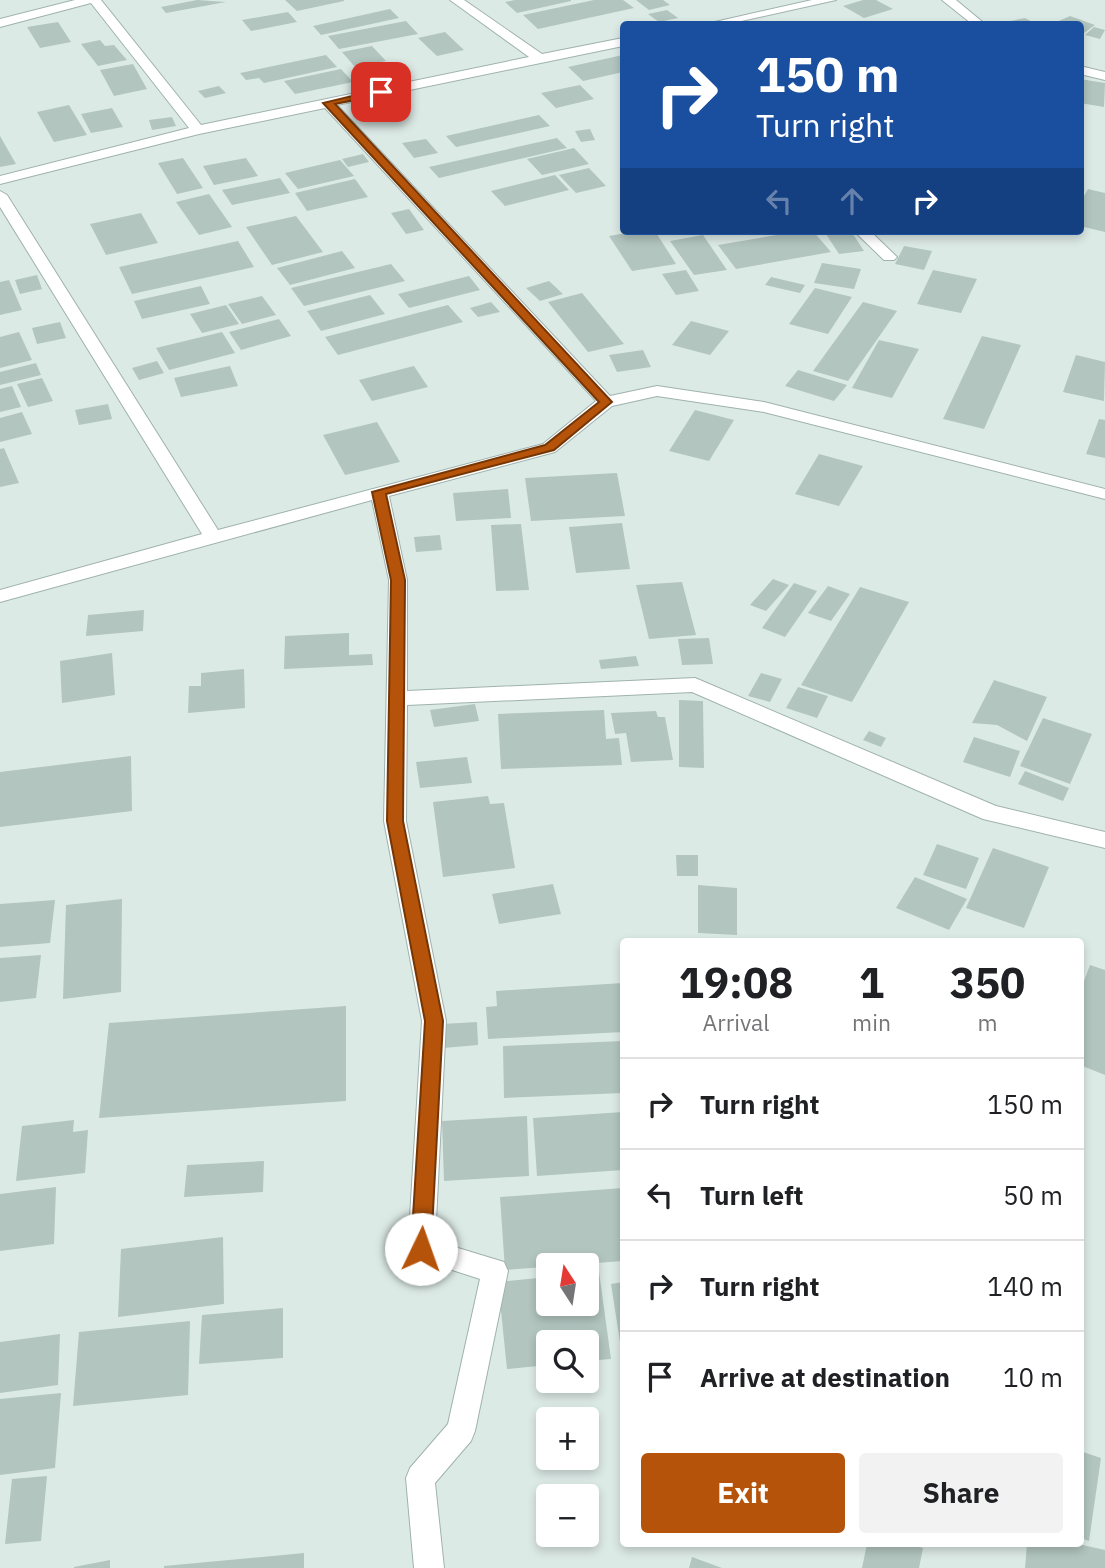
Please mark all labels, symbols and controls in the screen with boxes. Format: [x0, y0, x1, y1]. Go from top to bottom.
text: 150 m [756, 42, 900, 105]
icon: right [641, 49, 732, 140]
pin [351, 62, 411, 122]
icon: arrive [362, 73, 400, 111]
text: Turn right [756, 104, 894, 146]
icon: left [760, 182, 798, 220]
icon: ahead [833, 182, 871, 220]
icon: right [906, 182, 944, 220]
text: 19:08 [679, 955, 793, 1010]
text: 1 [859, 955, 884, 1010]
text: 350 [950, 955, 1025, 1010]
text: Arrival [703, 1007, 770, 1037]
text: min [852, 1007, 891, 1037]
text: m [977, 1007, 998, 1037]
icon: right [641, 1085, 679, 1123]
text: Turn right [700, 1087, 819, 1121]
text: 150 m [987, 1087, 1063, 1121]
icon: left [641, 1176, 679, 1214]
text: Turn left [700, 1178, 803, 1212]
text: 50 m [1003, 1178, 1063, 1212]
position arrow [384, 1212, 458, 1286]
north arrow [536, 1253, 598, 1316]
map controls [536, 1253, 599, 1547]
icon: right [641, 1267, 679, 1305]
text: Turn right [700, 1269, 819, 1303]
text: 140 m [987, 1269, 1063, 1303]
button: search [536, 1330, 599, 1393]
icon: arrive [641, 1358, 679, 1396]
text: Arrive at destination [700, 1360, 950, 1394]
text: 10 m [1003, 1360, 1063, 1394]
button: + [536, 1407, 599, 1470]
button: Exit [641, 1453, 845, 1533]
button: Share [859, 1453, 1063, 1533]
button: − [536, 1484, 599, 1547]

